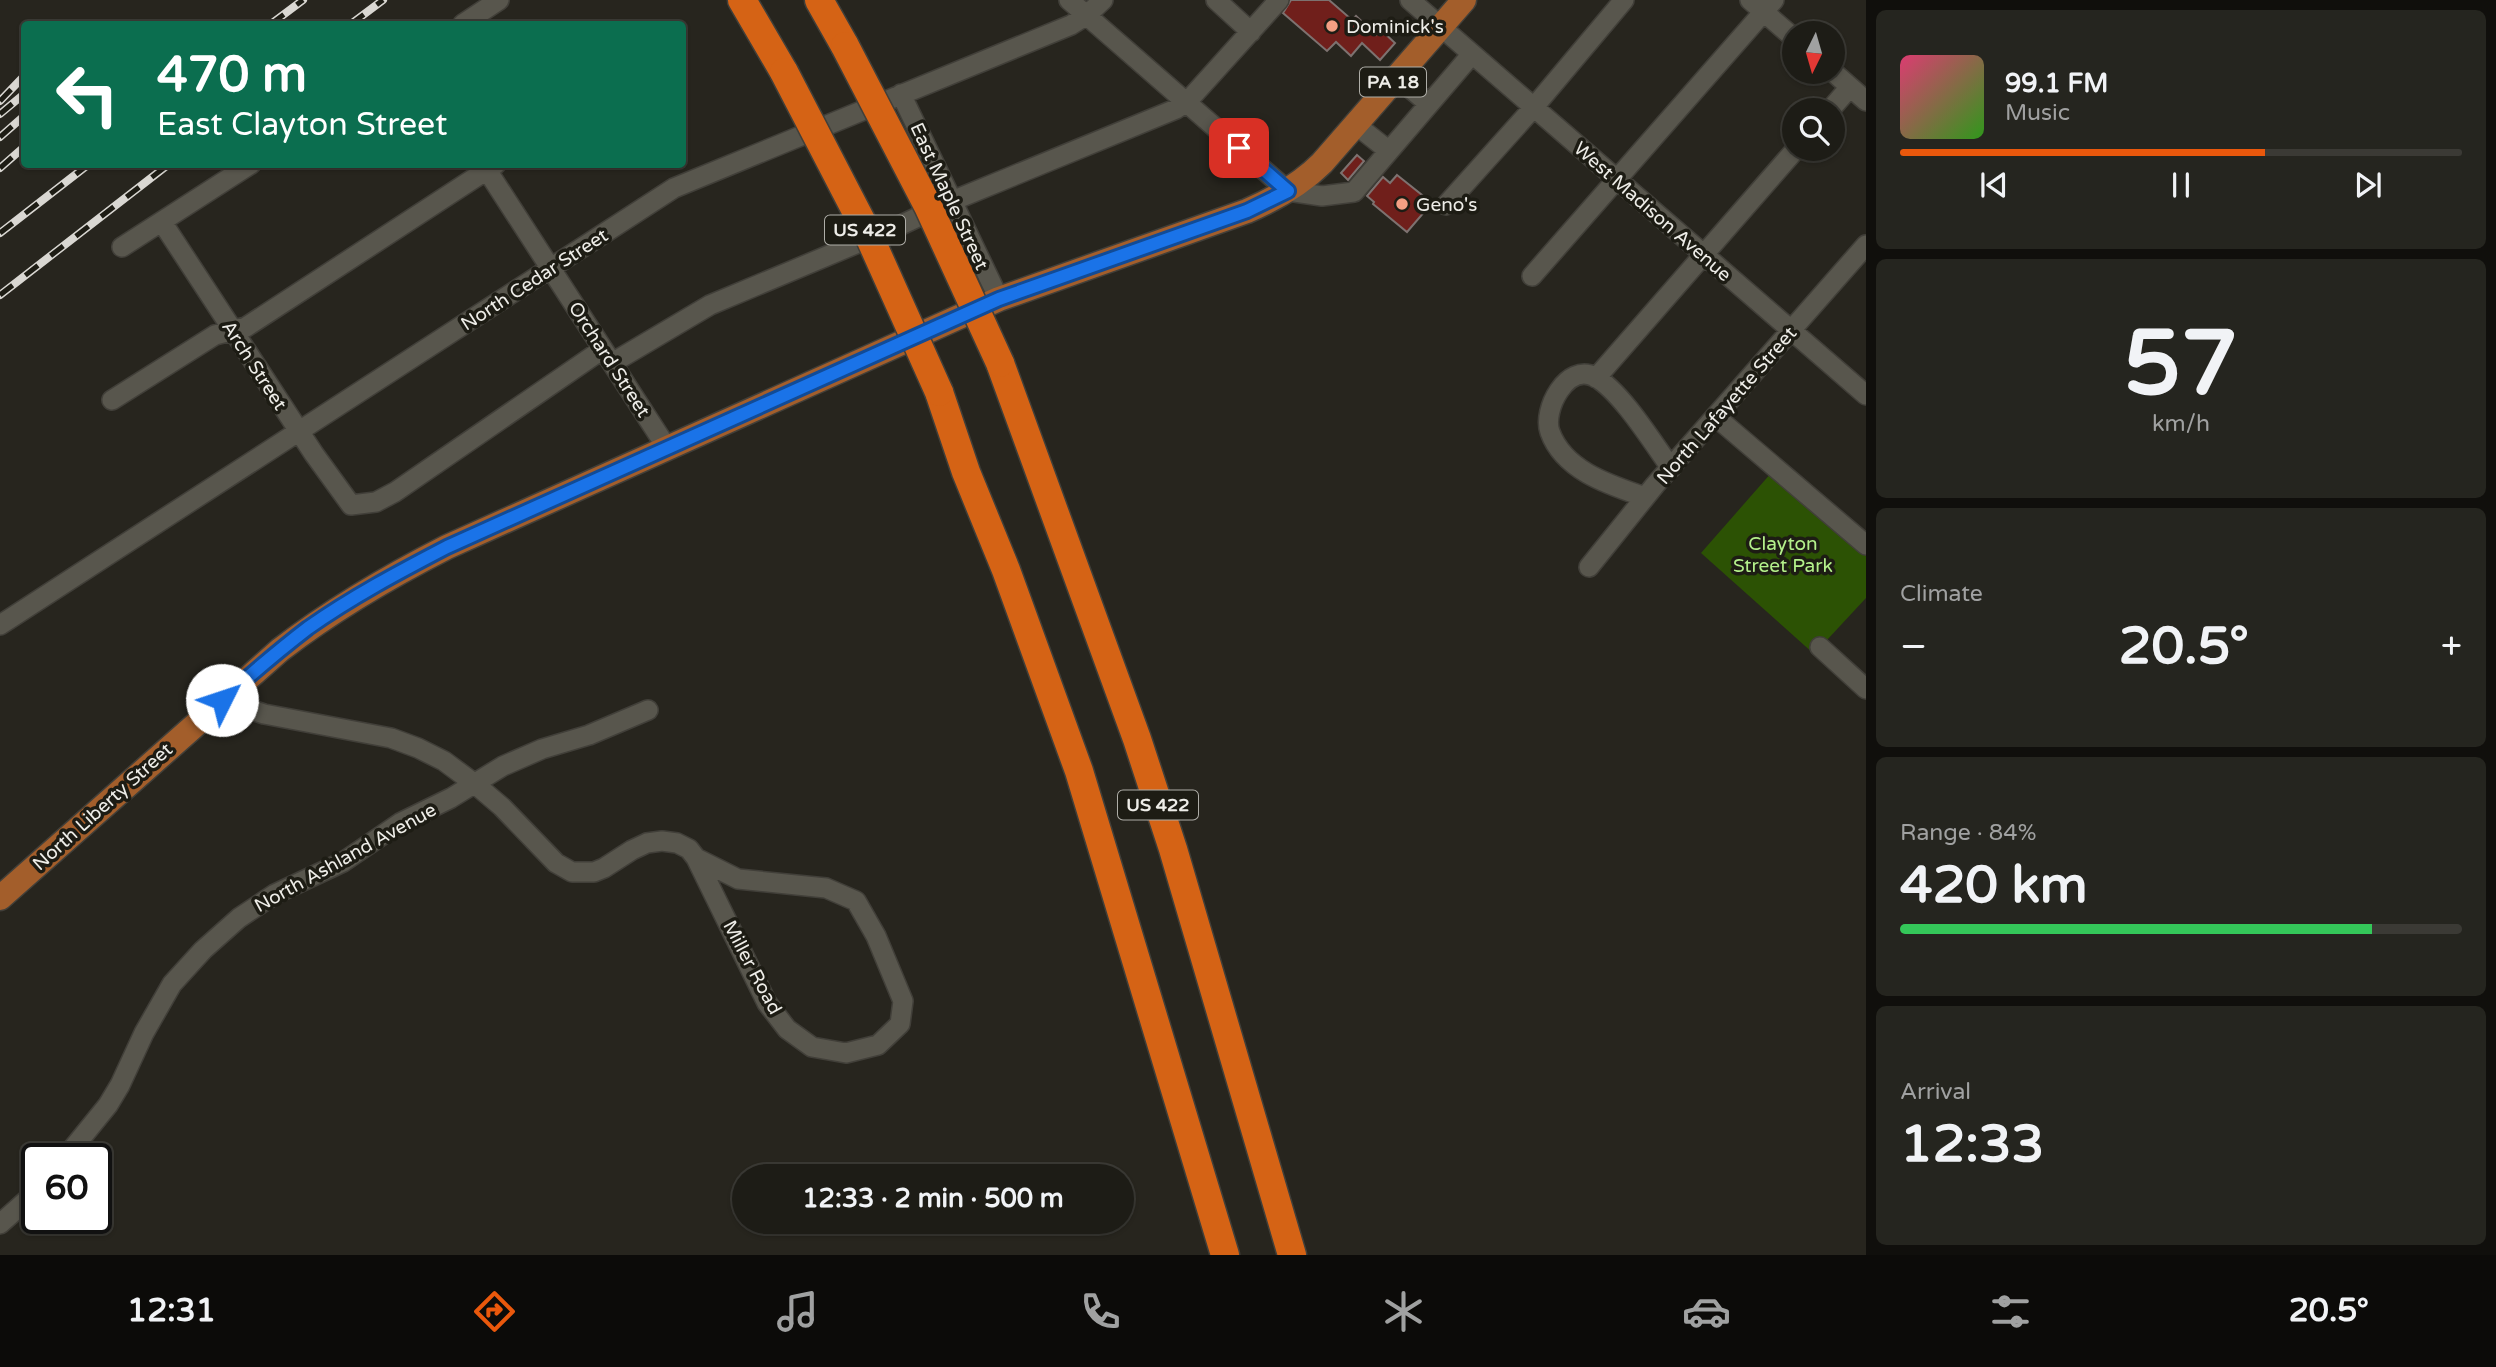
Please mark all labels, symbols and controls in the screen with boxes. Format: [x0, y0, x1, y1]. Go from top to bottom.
place label: Dominick's [1346, 16, 1444, 38]
marker: Dominick's [1324, 18, 1340, 34]
north arrow [1782, 21, 1844, 84]
map controls [1782, 21, 1845, 161]
text: 470 m [157, 46, 307, 105]
icon: left [42, 49, 133, 140]
road number: PA 18 [1360, 68, 1426, 96]
text: 99.1 FM [2005, 68, 2108, 99]
button: search [1782, 98, 1845, 161]
text: Music [2005, 99, 2070, 127]
text: East Clayton Street [157, 106, 447, 144]
pin [1209, 118, 1269, 178]
street label: East Maple Street [905, 119, 993, 273]
icon: arrive [1220, 129, 1258, 167]
street label: West Madison Avenue [1569, 137, 1736, 286]
icon: previous [1975, 166, 2013, 204]
icon: pause [2162, 166, 2200, 204]
icon: next [2349, 166, 2387, 204]
place label: Geno's [1416, 194, 1477, 216]
marker: Geno's [1394, 196, 1410, 212]
road number: US 422 [825, 215, 905, 244]
street label: North Cedar Street [457, 224, 612, 335]
street label: Orchard Street [564, 298, 655, 421]
text: 57 [2124, 309, 2238, 419]
street label: Arch Street [217, 317, 291, 414]
street label: North Lafayette Street [1652, 322, 1801, 489]
text: km/h [2152, 410, 2210, 438]
park label: Clayton Street Park [1733, 533, 1833, 577]
text: Climate [1900, 580, 1983, 608]
text: 20.5° [2119, 615, 2249, 678]
text: − [1900, 624, 1927, 670]
text: + [2441, 624, 2462, 670]
position arrow [185, 663, 259, 737]
street label: North Liberty Street [28, 738, 177, 875]
road number: US 422 [1118, 790, 1198, 820]
street label: North Ashland Avenue [251, 799, 440, 917]
text: Range · 84% [1900, 819, 2036, 847]
text: 420 km [1900, 854, 2088, 917]
street label: Miller Road [718, 917, 786, 1018]
text: Arrival [1900, 1078, 1971, 1106]
text: 12:33 [1900, 1113, 2044, 1176]
speed limit sign: 60 [21, 1143, 112, 1234]
text: 12:33 · 2 min · 500 m [802, 1183, 1064, 1214]
icon: directions [470, 1287, 519, 1336]
icon: music [773, 1287, 822, 1336]
icon: phone [1076, 1287, 1125, 1336]
icon: climate [1379, 1287, 1428, 1336]
icon: car [1682, 1287, 1731, 1336]
icon: filters [1986, 1287, 2035, 1336]
text: 12:31 [127, 1292, 216, 1330]
text: 20.5° [2289, 1292, 2369, 1330]

